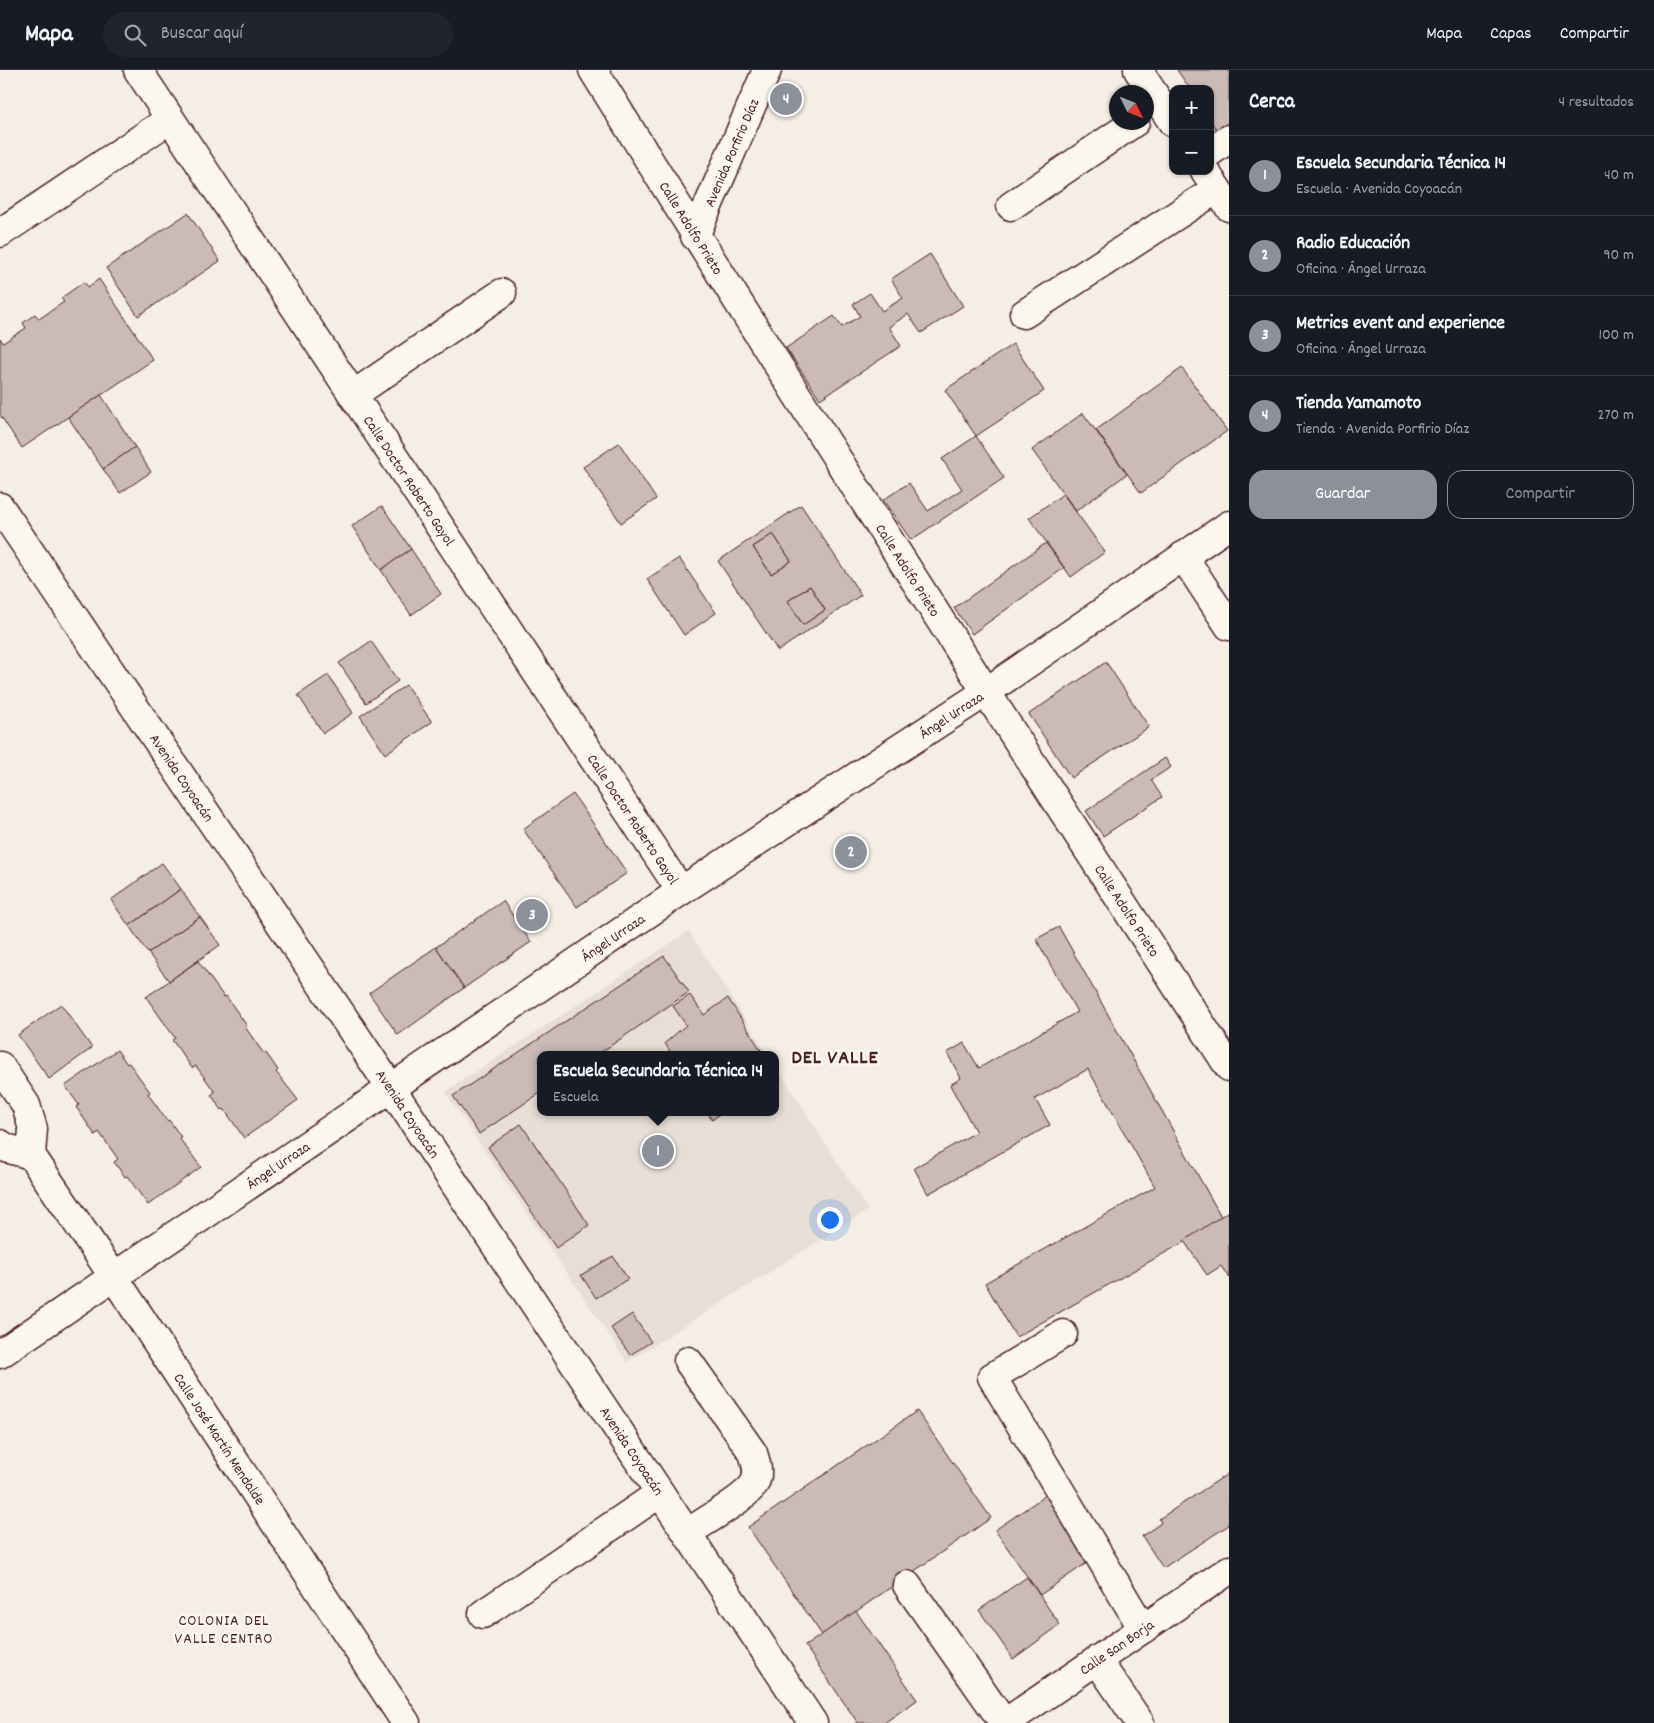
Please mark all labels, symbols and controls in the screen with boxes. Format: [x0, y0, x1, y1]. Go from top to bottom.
search box [103, 12, 453, 57]
text: Mapa [25, 18, 73, 52]
icon: search [121, 21, 149, 49]
text: Buscar aquí [161, 21, 243, 48]
text: Mapa [1426, 22, 1462, 47]
text: Capas [1490, 22, 1532, 47]
text: Compartir [1560, 22, 1629, 47]
pin: 4 [770, 80, 802, 118]
north arrow [1109, 85, 1154, 130]
map controls [1169, 85, 1214, 175]
button: + [1169, 85, 1214, 130]
text: Cerca [1249, 88, 1295, 118]
text: 4 resultados [1559, 91, 1634, 114]
street label: Avenida Porfirio Díaz [700, 95, 766, 211]
button: − [1169, 130, 1214, 175]
text: Escuela Secundaria Técnica 14 [1296, 151, 1506, 178]
text: 1 [1263, 164, 1267, 187]
text: 40 m [1604, 164, 1634, 187]
street label: Calle Adolfo Prieto [652, 178, 728, 280]
text: Escuela · Avenida Coyoacán [1296, 178, 1462, 201]
text: Radio Educación [1296, 231, 1410, 258]
text: 2 [1262, 244, 1269, 267]
text: 90 m [1603, 244, 1634, 267]
text: Oficina · Ángel Urraza [1296, 258, 1426, 281]
text: Metrics event and experience [1296, 311, 1505, 338]
text: 3 [1261, 324, 1269, 347]
text: 100 m [1598, 324, 1634, 347]
text: Oficina · Ángel Urraza [1296, 338, 1426, 361]
text: Tienda Yamamoto [1296, 391, 1421, 418]
text: 4 [1262, 404, 1268, 427]
text: 270 m [1598, 404, 1634, 427]
street label: Calle Doctor Roberto Gayol [356, 412, 459, 552]
text: Tienda · Avenida Porfirio Díaz [1296, 418, 1469, 441]
button: Guardar [1249, 470, 1437, 519]
button: Compartir [1447, 470, 1634, 519]
street label: Calle Adolfo Prieto [868, 520, 945, 622]
street label: Ángel Urraza [916, 687, 990, 746]
street label: Avenida Coyoacán [143, 730, 218, 827]
street label: Calle Doctor Roberto Gayol [580, 750, 683, 890]
pin: 2 [835, 833, 867, 871]
street label: Calle Adolfo Prieto [1087, 861, 1164, 963]
pin: 3 [516, 896, 548, 934]
street label: Ángel Urraza [578, 909, 651, 969]
district label: DEL VALLE [791, 1045, 879, 1073]
popup [537, 1051, 779, 1116]
text: Escuela Secundaria Técnica 14 [553, 1059, 763, 1086]
street label: Avenida Coyoacán [369, 1066, 444, 1164]
text: Escuela [553, 1086, 599, 1109]
pin: 1 [642, 1132, 674, 1170]
street label: Ángel Urraza [243, 1137, 316, 1196]
your location [817, 1207, 843, 1233]
street label: Calle José Martín Mendalde [167, 1369, 270, 1511]
street label: Avenida Coyoacán [593, 1403, 668, 1501]
district label: COLONIA DEL VALLE CENTRO [175, 1610, 273, 1651]
street label: Calle San Borja [1076, 1615, 1160, 1682]

